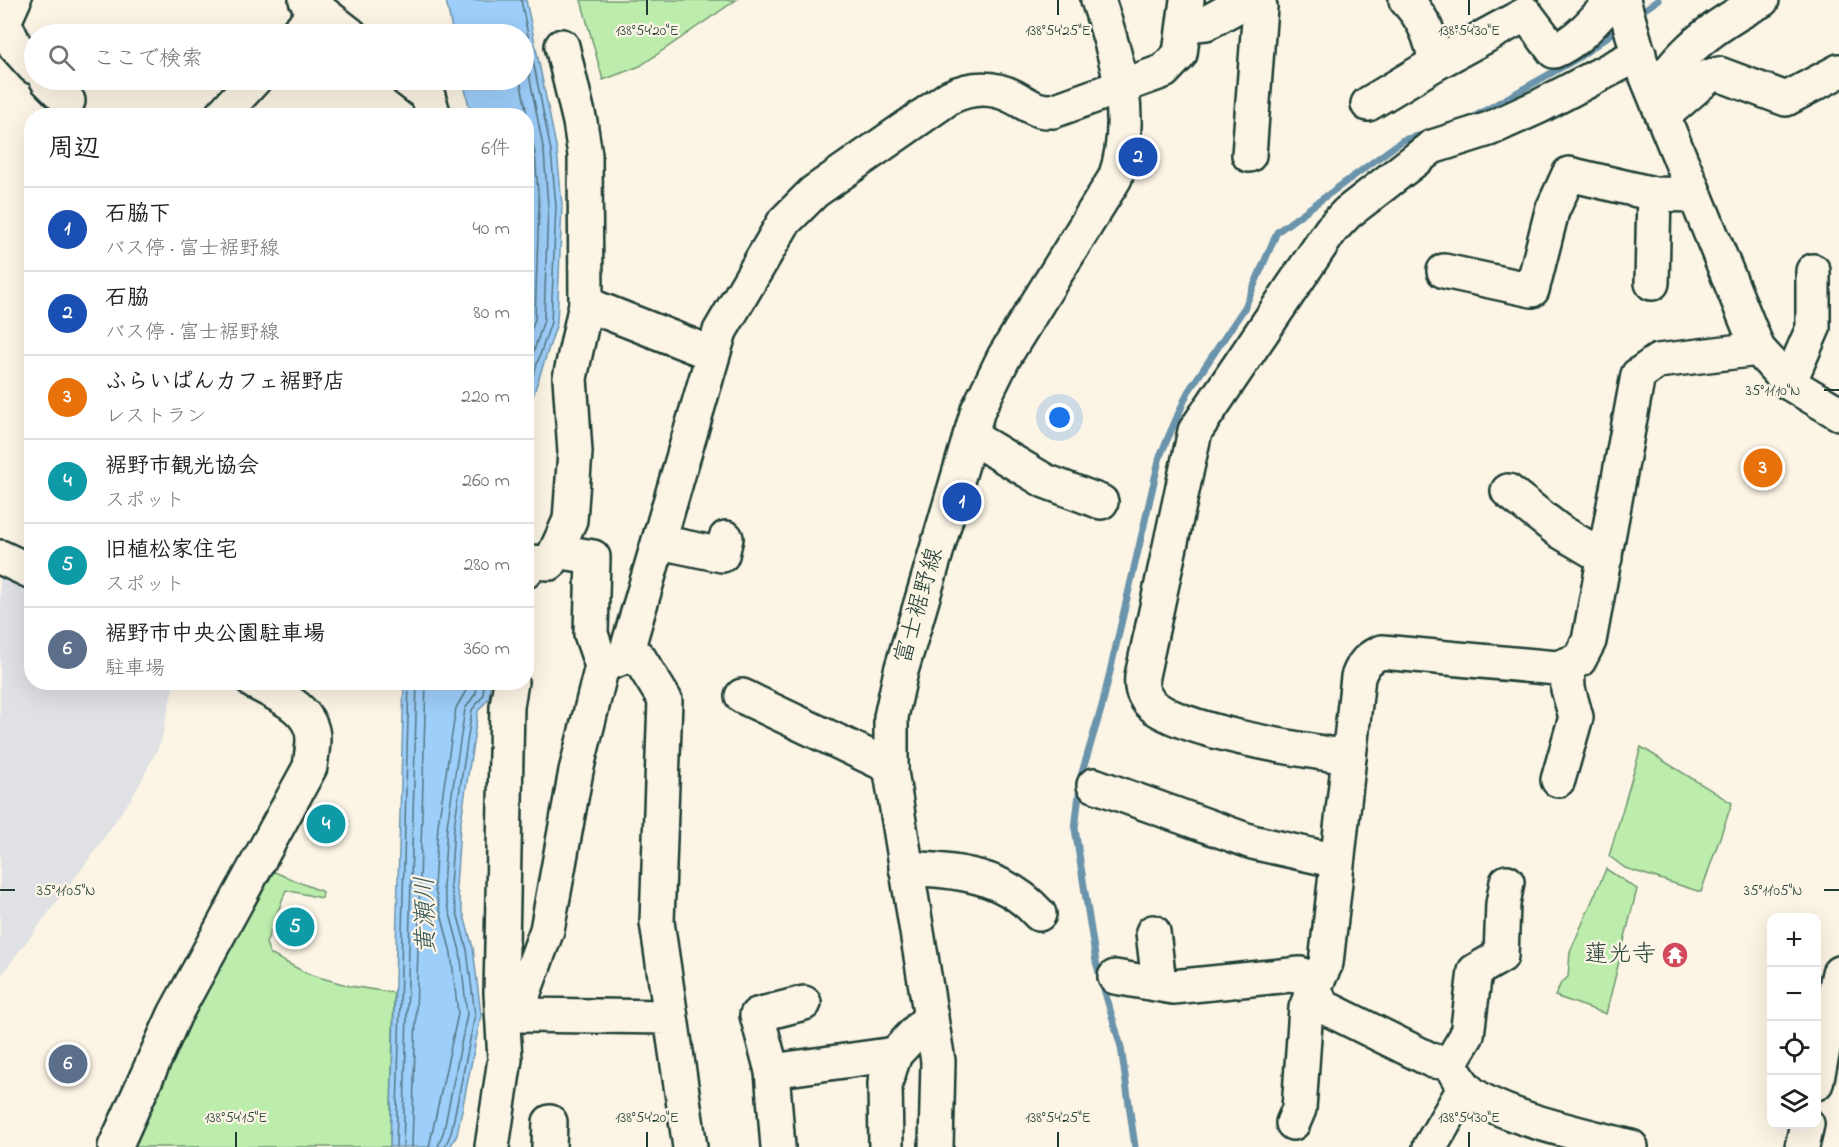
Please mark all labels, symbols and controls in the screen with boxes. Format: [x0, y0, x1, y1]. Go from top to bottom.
text: 138°54'20"E [615, 20, 679, 42]
text: 138°54'25"E [1025, 20, 1091, 42]
text: 138°54'30"E [1438, 20, 1500, 42]
search box [24, 24, 534, 90]
icon: search [45, 41, 78, 74]
text: ここで検索 [93, 44, 203, 76]
text: 周辺 [48, 131, 100, 169]
pin: 2 [1118, 134, 1158, 180]
text: 6件 [481, 135, 510, 164]
text: 石脇下 [105, 199, 171, 231]
text: 1 [64, 215, 71, 244]
text: 40 m [473, 215, 510, 244]
text: バス停 · 富士裾野線 [105, 235, 279, 264]
text: 石脇 [105, 283, 149, 315]
text: 2 [63, 299, 72, 328]
text: 80 m [473, 299, 510, 328]
text: バス停 · 富士裾野線 [105, 319, 279, 348]
text: ふらいぱんカフェ裾野店 [105, 367, 345, 399]
text: 35°11'10"N [1746, 380, 1800, 402]
text: 3 [63, 383, 72, 412]
text: 220 m [461, 383, 510, 412]
text: レストラン [105, 403, 207, 432]
your location [1045, 403, 1074, 432]
pin: 3 [1744, 446, 1782, 490]
text: 裾野市観光協会 [105, 451, 259, 483]
text: 4 [63, 467, 72, 496]
text: 260 m [462, 467, 510, 496]
pin: 1 [942, 480, 982, 524]
text: スポット [105, 487, 185, 516]
text: 旧植松家住宅 [105, 535, 237, 567]
street label: 富士裾野線 [887, 544, 953, 668]
text: 5 [62, 551, 73, 580]
text: 280 m [463, 551, 510, 580]
text: スポット [105, 571, 185, 600]
text: 裾野市中央公園駐車場 [105, 619, 325, 651]
text: 6 [63, 635, 72, 664]
text: 360 m [464, 635, 510, 664]
text: 駐車場 [105, 655, 165, 684]
pin: 4 [306, 802, 346, 846]
water label: 黄瀬川 [407, 876, 447, 954]
text: 35°11'05"N [37, 880, 95, 902]
text: 35°11'05"N [1744, 880, 1802, 902]
pin: 5 [276, 904, 314, 950]
map controls [1767, 913, 1821, 1129]
button: + [1767, 913, 1821, 967]
place label: 蓮光寺 [1584, 938, 1656, 973]
temple icon: 蓮光寺 [1660, 940, 1690, 970]
button: − [1767, 967, 1821, 1021]
button: locate [1767, 1021, 1821, 1075]
pin: 6 [48, 1042, 88, 1086]
button: layers [1767, 1075, 1821, 1129]
text: 138°54'15"E [205, 1107, 267, 1129]
text: 138°54'20"E [615, 1107, 679, 1129]
text: 138°54'25"E [1025, 1107, 1091, 1129]
text: 138°54'30"E [1438, 1107, 1500, 1129]

